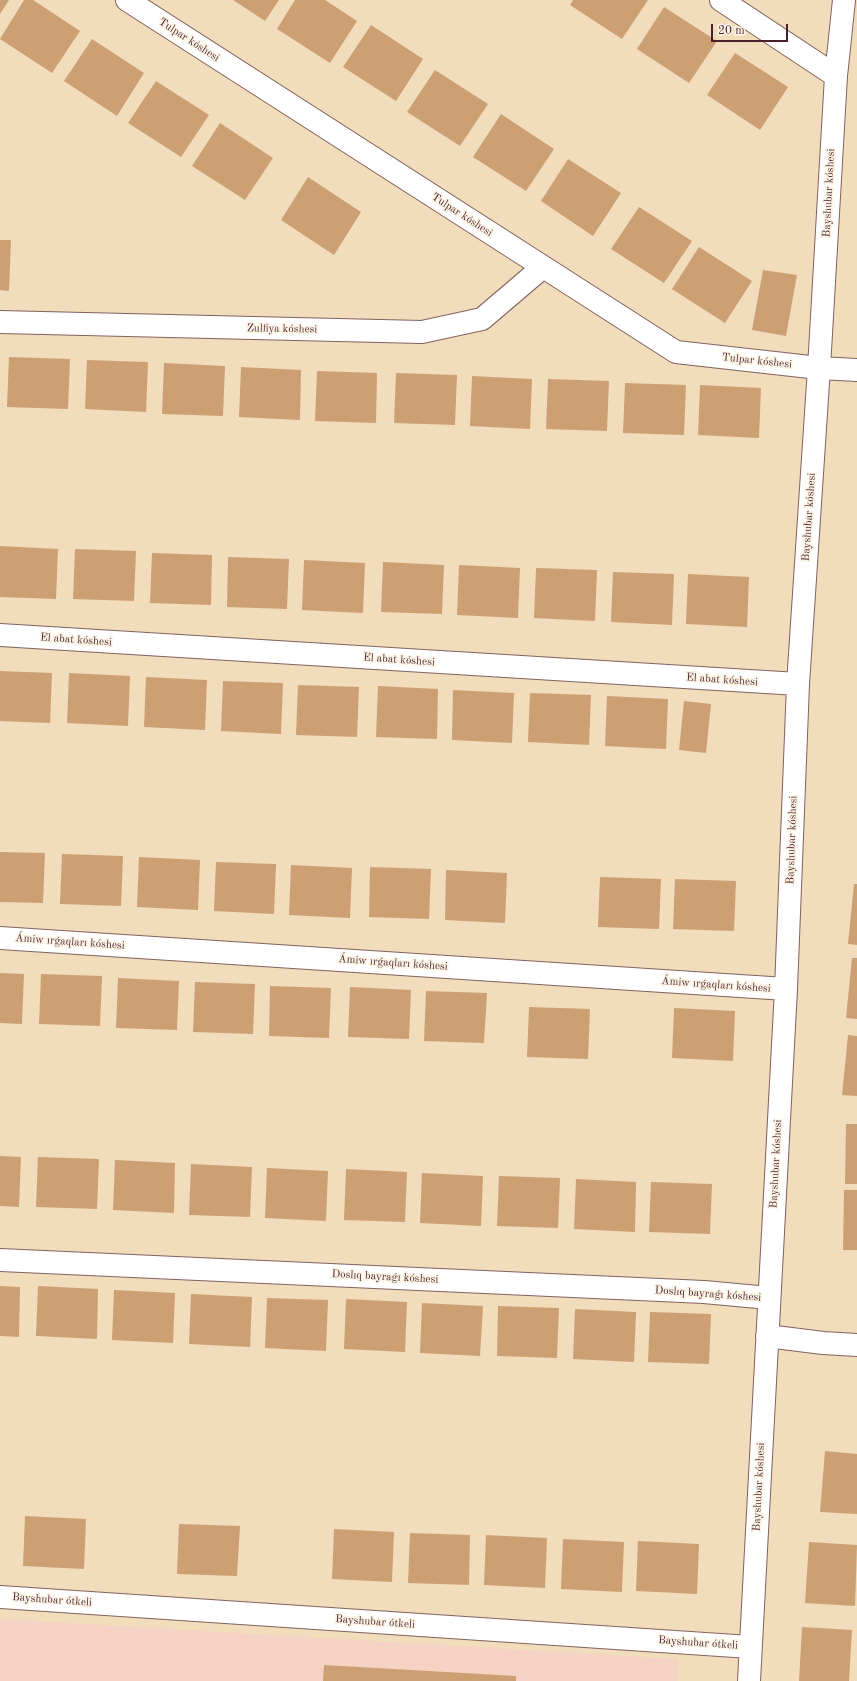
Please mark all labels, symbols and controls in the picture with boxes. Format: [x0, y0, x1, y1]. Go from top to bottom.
street label: Tulpar kóshesi [156, 15, 222, 65]
scale bar [713, 16, 790, 42]
text: 20 m [718, 25, 745, 37]
street label: Bayshubar kóshesi [820, 148, 838, 238]
street label: Tulpar kóshesi [429, 190, 495, 240]
street label: Zulfiya kóshesi [247, 322, 317, 336]
street label: Tulpar kóshesi [721, 351, 793, 371]
street label: Bayshubar kóshesi [799, 472, 819, 562]
street label: El abat kóshesi [40, 631, 112, 649]
street label: El abat kóshesi [363, 651, 435, 669]
street label: El abat kóshesi [686, 671, 758, 689]
street label: Bayshubar kóshesi [784, 795, 800, 885]
street label: Ámiw ırǵaqları kóshesi [15, 932, 125, 952]
street label: Ámiw ırǵaqları kóshesi [338, 953, 448, 973]
street label: Ámiw ırǵaqları kóshesi [661, 975, 771, 995]
street label: Bayshubar kóshesi [767, 1119, 785, 1209]
street label: Doslıq bayraǵı kóshesi [331, 1268, 439, 1286]
street label: Doslıq bayraǵı kóshesi [654, 1284, 762, 1304]
street label: Bayshubar kóshesi [750, 1442, 768, 1532]
street label: Bayshubar ótkeli [12, 1591, 92, 1609]
street label: Bayshubar ótkeli [335, 1613, 415, 1631]
street label: Bayshubar ótkeli [658, 1634, 738, 1652]

